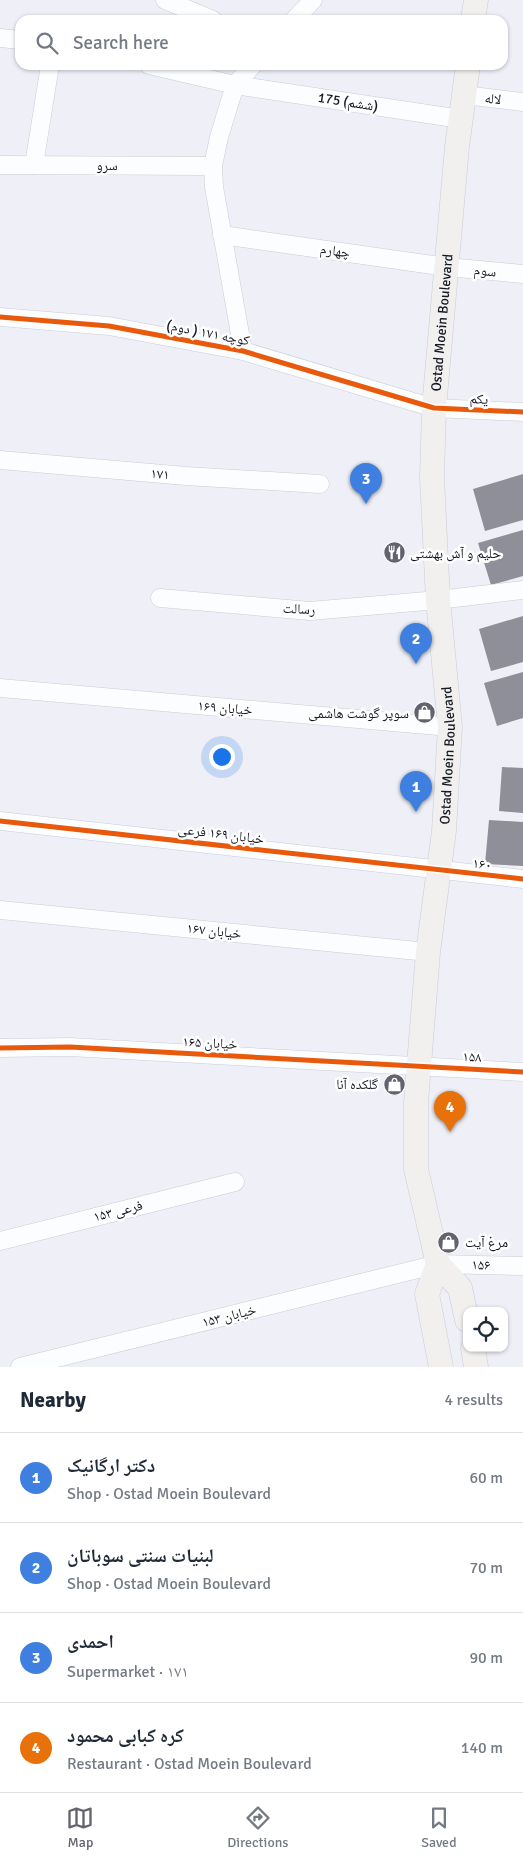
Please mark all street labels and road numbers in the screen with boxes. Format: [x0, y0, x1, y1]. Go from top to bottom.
street label: 175 (ششم) [316, 89, 379, 116]
street label: لاله [484, 90, 502, 108]
street label: سرو [96, 157, 118, 174]
street label: چهارم [319, 240, 351, 263]
street label: Ostad Moein Boulevard [427, 253, 456, 392]
street label: سوم [473, 262, 497, 281]
street label: کوچه ۱۷۱ ( دوم) [165, 317, 251, 350]
street label: یکم [469, 390, 489, 409]
street label: ۱۷۱ [150, 465, 170, 483]
street label: رسالت [282, 600, 316, 618]
street label: Ostad Moein Boulevard [436, 686, 459, 825]
street label: خیابان ۱۶۹ [197, 697, 253, 719]
street label: خیابان ۱۶۹ فرعی [177, 820, 265, 848]
street label: ۱۶۰ [472, 855, 492, 873]
street label: خیابان ۱۶۷ [186, 920, 242, 942]
street label: خیابان ۱۶۵ [182, 1033, 238, 1053]
street label: ۱۵۸ [462, 1048, 482, 1066]
street label: ۱۵۳ فرعی [92, 1197, 145, 1225]
street label: ۱۵۶ [471, 1256, 491, 1274]
street label: خیابان ۱۵۳ [200, 1301, 258, 1331]

